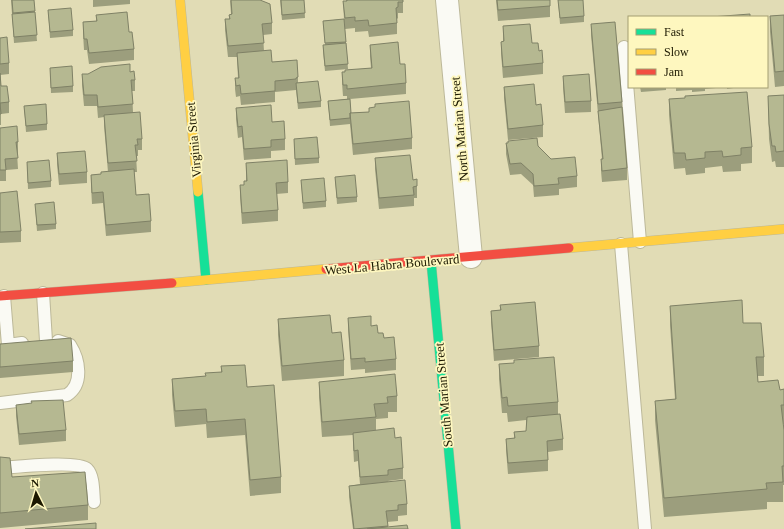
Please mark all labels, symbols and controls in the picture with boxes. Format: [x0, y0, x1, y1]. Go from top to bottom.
legend [628, 16, 768, 88]
text: Fast [664, 25, 685, 39]
text: Slow [664, 45, 689, 59]
text: Jam [664, 65, 684, 79]
street label: North Marian Street [447, 76, 472, 182]
street label: Virginia Street [183, 101, 204, 178]
street label: West La Habra Boulevard [324, 251, 460, 278]
street label: South Marian Street [431, 342, 456, 448]
north arrow [16, 473, 56, 513]
text: N [31, 477, 40, 489]

